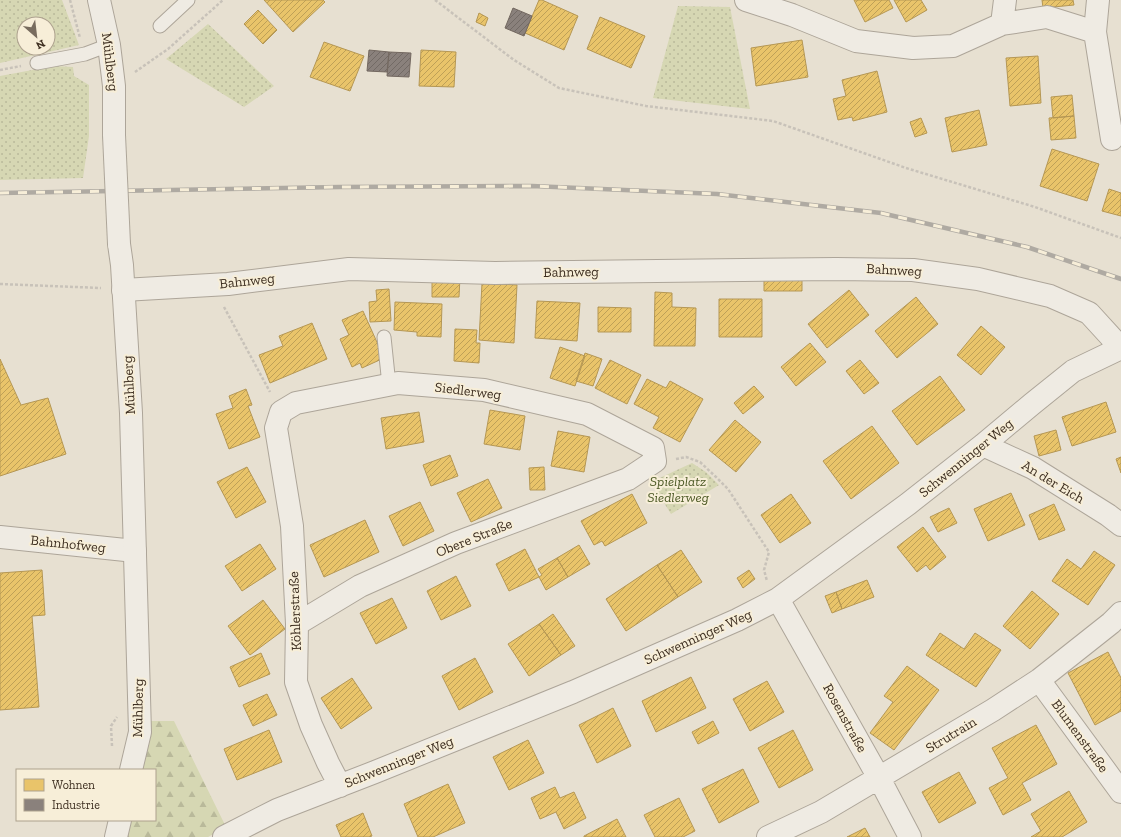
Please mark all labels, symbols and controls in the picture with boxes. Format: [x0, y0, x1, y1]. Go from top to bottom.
north arrow [16, 16, 56, 56]
street label: Mühlberg [98, 32, 122, 93]
text: N [33, 37, 47, 52]
street label: Bahnweg [866, 260, 923, 280]
street label: Bahnweg [543, 263, 599, 281]
street label: Bahnweg [218, 270, 276, 292]
street label: Mühlberg [119, 355, 139, 415]
street label: Siedlerweg [434, 379, 502, 404]
street label: Schwenninger Weg [916, 415, 1017, 501]
street label: An der Eich [1019, 457, 1087, 507]
park label: Spielplatz Siedlerweg [647, 473, 710, 506]
street label: Obere Straße [433, 515, 515, 561]
street label: Bahnhofweg [30, 532, 107, 556]
street label: Köhlerstraße [285, 571, 305, 651]
street label: Schwenninger Weg [642, 606, 755, 668]
street label: Mühlberg [129, 678, 147, 738]
street label: Rosenstraße [819, 681, 871, 756]
street label: Blumenstraße [1048, 696, 1112, 776]
street label: Strutrain [923, 713, 979, 757]
street label: Schwenninger Weg [342, 732, 456, 792]
legend [16, 769, 156, 821]
text: Wohnen [52, 778, 95, 792]
text: Industrie [52, 798, 100, 812]

